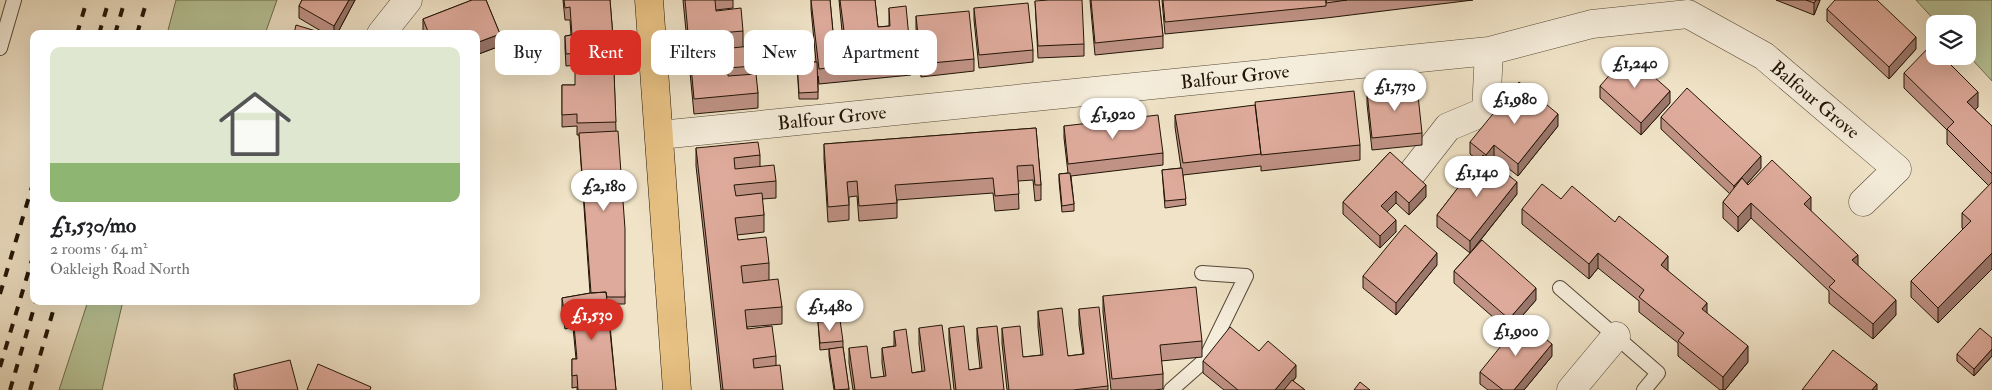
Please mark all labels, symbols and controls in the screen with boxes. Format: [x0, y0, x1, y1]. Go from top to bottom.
map controls [1926, 15, 1976, 65]
button: layers [1926, 15, 1976, 65]
chip: Buy [495, 30, 560, 75]
chip: Rent [570, 30, 641, 75]
chip: Filters [651, 30, 734, 75]
chip: New [744, 30, 814, 75]
chip: Apartment [824, 30, 937, 75]
pin: £1,240 [1594, 46, 1676, 89]
text: £1,240 [1612, 53, 1658, 73]
street label: Balfour Grove [1765, 56, 1865, 144]
street label: Balfour Grove [1179, 59, 1291, 95]
pin: £1,730 [1354, 70, 1436, 112]
text: £1,730 [1374, 76, 1416, 96]
icon: home [210, 79, 300, 169]
pin: £1,980 [1474, 82, 1556, 125]
text: £1,980 [1493, 89, 1537, 109]
pin: £1,920 [1072, 98, 1154, 140]
street label: Balfour Grove [776, 100, 888, 136]
text: £1,920 [1091, 104, 1135, 124]
pin: £1,140 [1436, 156, 1518, 198]
text: £1,140 [1456, 162, 1498, 182]
pin: £2,180 [563, 170, 645, 212]
text: £2,180 [582, 176, 626, 196]
text: £1,530/mo [50, 212, 136, 239]
text: 2 rooms · 64 m² [50, 239, 148, 259]
text: Oakleigh Road North [50, 259, 190, 279]
pin: £1,480 [789, 290, 871, 332]
text: £1,480 [808, 296, 852, 316]
pin: £1,530 [551, 298, 633, 341]
text: £1,530 [571, 305, 613, 325]
pin: £1,900 [1475, 314, 1557, 357]
text: £1,900 [1494, 321, 1538, 341]

